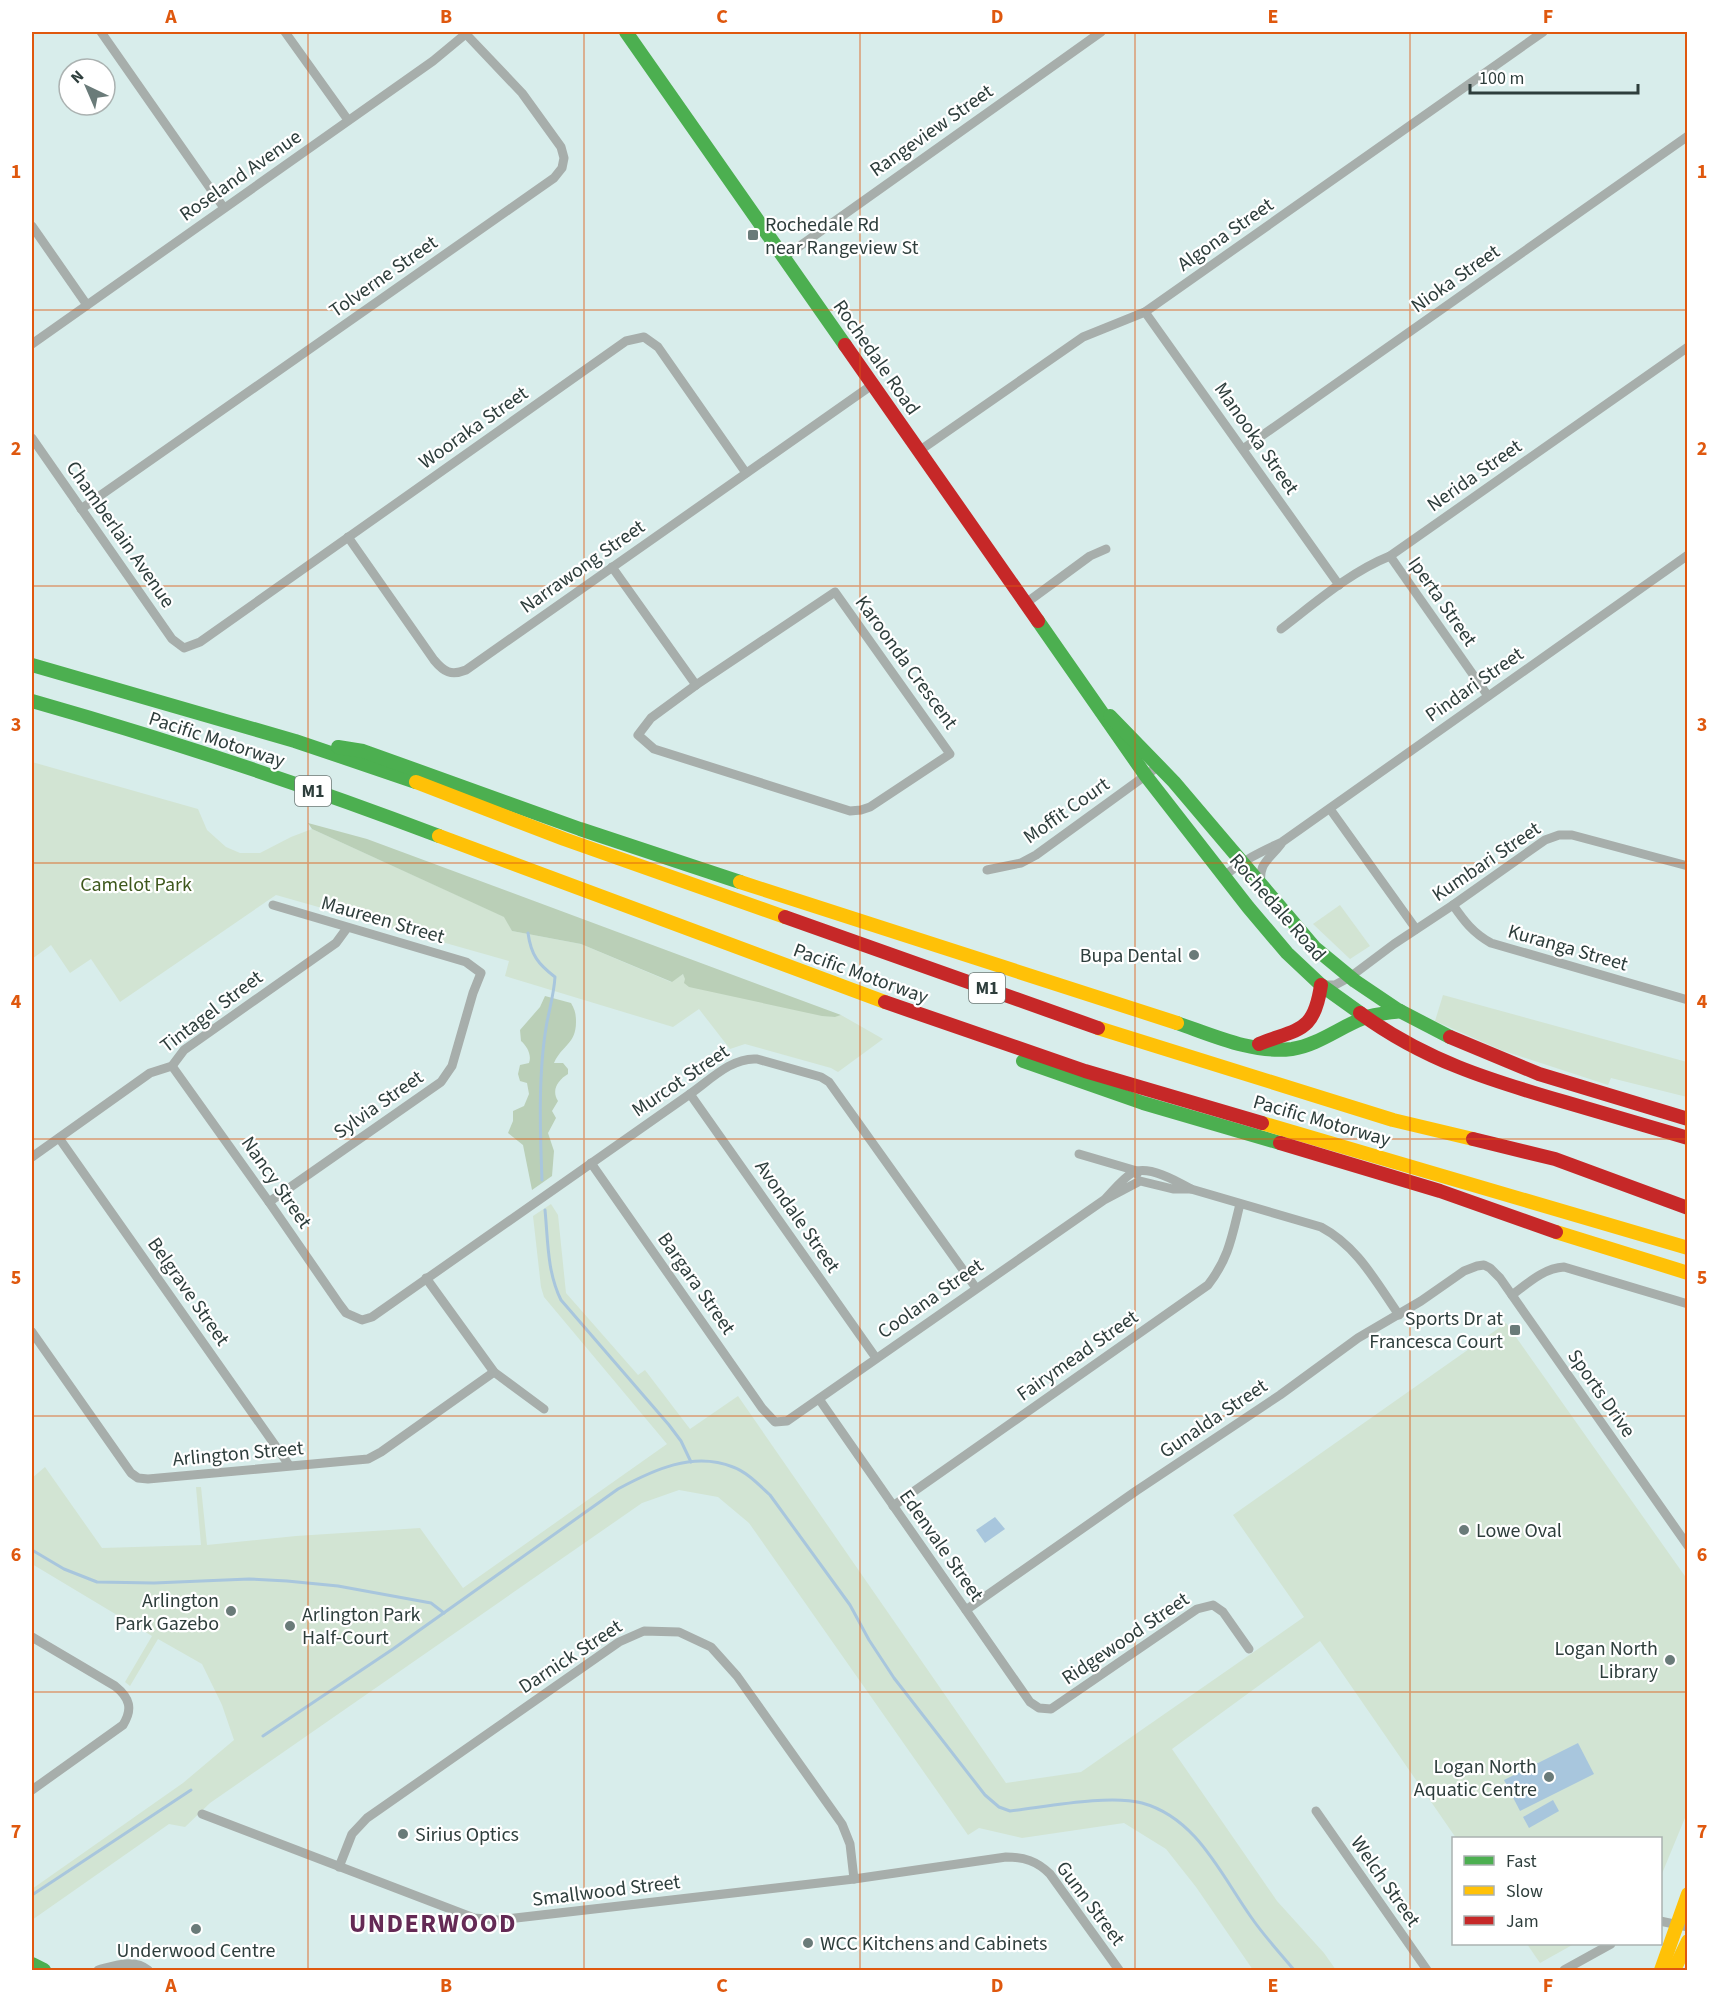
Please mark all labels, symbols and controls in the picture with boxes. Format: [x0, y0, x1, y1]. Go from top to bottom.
text: A [164, 3, 177, 31]
text: B [440, 3, 452, 31]
text: C [716, 3, 728, 31]
text: D [991, 3, 1003, 31]
text: E [1268, 3, 1278, 31]
text: F [1543, 3, 1553, 31]
north arrow [57, 57, 117, 117]
scale bar [1470, 57, 1638, 95]
text: N [66, 65, 89, 89]
text: 100 m [1479, 66, 1524, 91]
street label: Rangeview Street [864, 78, 999, 184]
street label: Roseland Avenue [174, 123, 307, 228]
text: 1 [11, 158, 21, 186]
text: 1 [1697, 158, 1707, 186]
street label: Algona Street [1172, 191, 1280, 278]
place label: Rochedale Rd near Rangeview St [765, 211, 919, 262]
marker: Rochedale Rd near Rangeview St [746, 228, 760, 242]
street label: Tolverne Street [324, 229, 444, 325]
street label: Nioka Street [1406, 238, 1506, 320]
street label: Rochedale Road [826, 294, 926, 421]
street label: Manooka Street [1207, 377, 1305, 501]
street label: Wooraka Street [413, 380, 534, 476]
street label: Nerida Street [1421, 433, 1528, 519]
text: 2 [11, 435, 21, 463]
text: 2 [1697, 435, 1707, 463]
street label: Chamberlain Avenue [59, 455, 181, 614]
street label: Narrawong Street [514, 513, 651, 620]
street label: Iperta Street [1401, 551, 1484, 652]
street label: Karoonda Crescent [848, 590, 964, 735]
street label: Pindari Street [1420, 640, 1530, 729]
street label: Pacific Motorway [145, 705, 289, 775]
text: 3 [11, 711, 21, 739]
text: 3 [1697, 711, 1707, 739]
street label: Moffit Court [1018, 771, 1116, 851]
road number: M1 [295, 776, 331, 806]
street label: Kumbari Street [1427, 815, 1547, 909]
street label: Rochedale Road [1222, 847, 1332, 968]
park label: Camelot Park [80, 871, 192, 899]
street label: Maureen Street [318, 889, 448, 951]
street label: Kuranga Street [1504, 917, 1631, 979]
street label: Pacific Motorway [789, 937, 933, 1012]
place label: Bupa Dental [1080, 942, 1182, 970]
marker: Bupa Dental [1187, 948, 1201, 962]
street label: Tintagel Street [154, 964, 269, 1060]
road number: M1 [969, 973, 1005, 1003]
text: 4 [11, 988, 22, 1016]
text: 4 [1697, 988, 1708, 1016]
street label: Murcot Street [626, 1038, 735, 1124]
street label: Sylvia Street [328, 1064, 429, 1146]
street label: Pacific Motorway [1250, 1088, 1394, 1154]
street label: Nancy Street [234, 1131, 318, 1234]
street label: Avondale Street [748, 1154, 847, 1279]
street label: Bargara Street [651, 1227, 742, 1341]
street label: Belgrave Street [140, 1232, 236, 1352]
street label: Coolana Street [872, 1252, 989, 1346]
text: 5 [11, 1264, 21, 1292]
text: 5 [1697, 1264, 1707, 1292]
street label: Fairymead Street [1011, 1303, 1144, 1408]
place label: Sports Dr at Francesca Court [1369, 1305, 1503, 1356]
marker: Sports Dr at Francesca Court [1508, 1323, 1522, 1337]
street label: Sports Drive [1561, 1344, 1642, 1443]
street label: Gunalda Street [1154, 1372, 1273, 1465]
street label: Arlington Street [172, 1434, 305, 1474]
street label: Edenvale Street [892, 1484, 990, 1607]
place label: Lowe Oval [1476, 1517, 1562, 1545]
marker: Lowe Oval [1457, 1523, 1471, 1537]
text: 6 [11, 1541, 21, 1569]
text: 6 [1697, 1541, 1707, 1569]
street label: Ridgewood Street [1056, 1586, 1195, 1692]
place label: Arlington Park Gazebo [115, 1587, 219, 1638]
place label: Arlington Park Half-Court [302, 1601, 421, 1652]
marker: Arlington Park Gazebo [224, 1604, 238, 1618]
street label: Darnick Street [513, 1613, 628, 1701]
marker: Arlington Park Half-Court [283, 1619, 297, 1633]
place label: Logan North Library [1555, 1635, 1659, 1686]
marker: Logan North Library [1663, 1653, 1677, 1667]
place label: Logan North Aquatic Centre [1414, 1753, 1537, 1804]
marker: Logan North Aquatic Centre [1542, 1770, 1556, 1784]
text: 7 [11, 1818, 21, 1846]
text: 7 [1697, 1818, 1707, 1846]
place label: Sirius Optics [415, 1821, 519, 1849]
marker: Sirius Optics [396, 1827, 410, 1841]
street label: Welch Street [1344, 1831, 1427, 1933]
legend [1452, 1837, 1662, 1945]
text: Fast [1506, 1849, 1537, 1874]
street label: Gunn Street [1049, 1856, 1131, 1952]
street label: Smallwood Street [531, 1868, 682, 1914]
text: Slow [1506, 1879, 1543, 1904]
district label: UNDERWOOD [349, 1905, 517, 1942]
text: Jam [1506, 1909, 1539, 1934]
marker: Underwood Centre [189, 1922, 203, 1936]
place label: WCC Kitchens and Cabinets [820, 1930, 1047, 1958]
marker: WCC Kitchens and Cabinets [801, 1936, 815, 1950]
place label: Underwood Centre [117, 1937, 276, 1965]
text: A [164, 1972, 177, 2000]
text: B [440, 1972, 452, 2000]
text: C [716, 1972, 728, 2000]
text: D [991, 1972, 1003, 2000]
text: E [1268, 1972, 1278, 2000]
text: F [1543, 1972, 1553, 2000]

